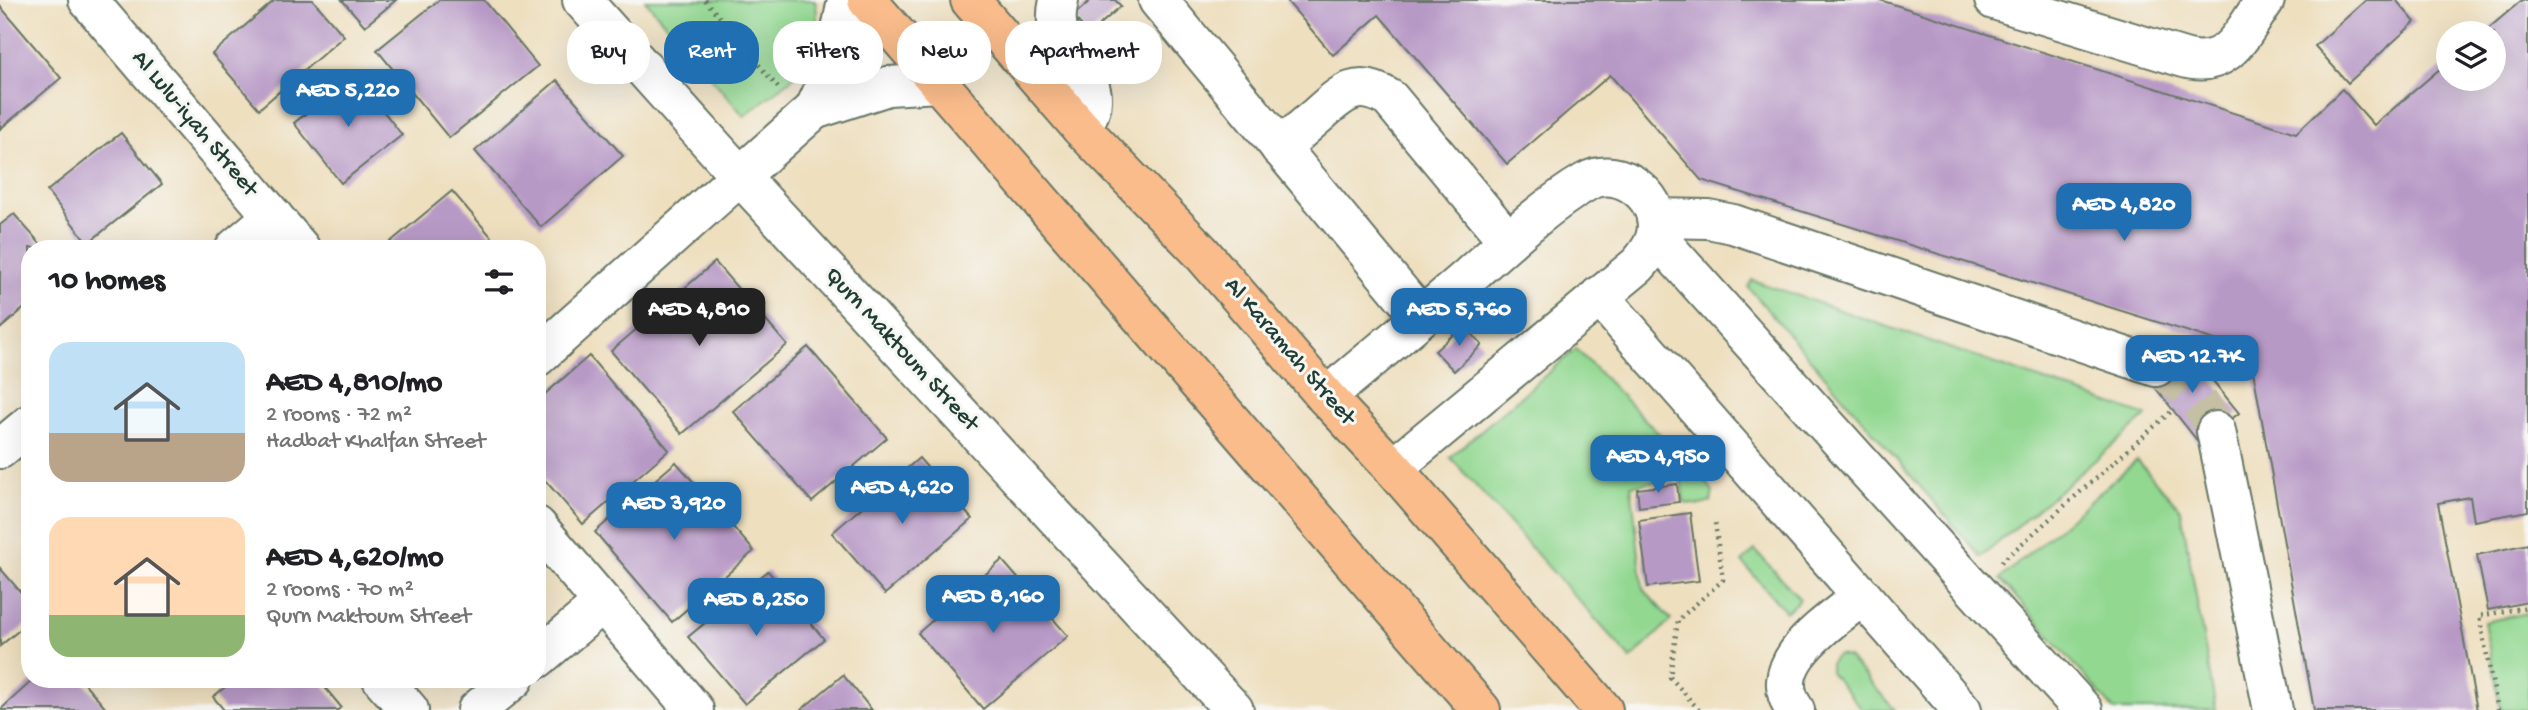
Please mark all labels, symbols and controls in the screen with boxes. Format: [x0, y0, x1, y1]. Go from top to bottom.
chip: Buy [567, 21, 650, 84]
chip: Rent [664, 21, 759, 84]
chip: Filters [773, 21, 883, 84]
chip: New [897, 21, 991, 84]
chip: Apartment [1005, 21, 1162, 84]
map controls [2436, 21, 2506, 91]
button: layers [2436, 21, 2506, 91]
street label: Al Lulu-iyah Street [124, 45, 265, 205]
pin: AED 5,220 [268, 69, 428, 129]
text: AED 5,220 [296, 78, 400, 105]
pin: AED 4,820 [2044, 184, 2204, 243]
text: AED 4,820 [2072, 192, 2176, 219]
street label: Qurn Maktoum Street [817, 262, 986, 440]
icon: filters [480, 263, 518, 301]
text: 10 homes [49, 265, 165, 300]
street label: Al Karamah Street [1217, 272, 1363, 434]
pin: AED 4,810 [619, 288, 779, 348]
pin: AED 5,760 [1379, 288, 1539, 348]
text: AED 4,810 [648, 297, 750, 324]
text: AED 5,760 [1407, 297, 1511, 324]
pin: AED 12.7K [2112, 336, 2272, 395]
text: AED 12.7K [2142, 344, 2242, 371]
text: AED 4,810/mo [266, 367, 442, 402]
icon: home [105, 370, 189, 454]
text: 2 rooms · 72 m² [266, 402, 412, 429]
text: Hadbat Khalfan Street [266, 429, 486, 456]
pin: AED 4,950 [1578, 435, 1738, 495]
text: AED 4,950 [1606, 444, 1710, 471]
pin: AED 4,620 [822, 466, 982, 526]
text: AED 4,620 [851, 475, 953, 502]
pin: AED 3,920 [594, 482, 754, 542]
text: AED 3,920 [622, 491, 726, 518]
text: AED 4,620/mo [266, 542, 444, 577]
icon: home [105, 545, 189, 629]
pin: AED 8,160 [913, 576, 1073, 635]
text: 2 rooms · 70 m² [266, 577, 414, 604]
pin: AED 8,250 [676, 578, 836, 638]
text: AED 8,160 [942, 584, 1044, 611]
text: AED 8,250 [704, 587, 808, 614]
text: Qurn Maktoum Street [266, 604, 471, 631]

